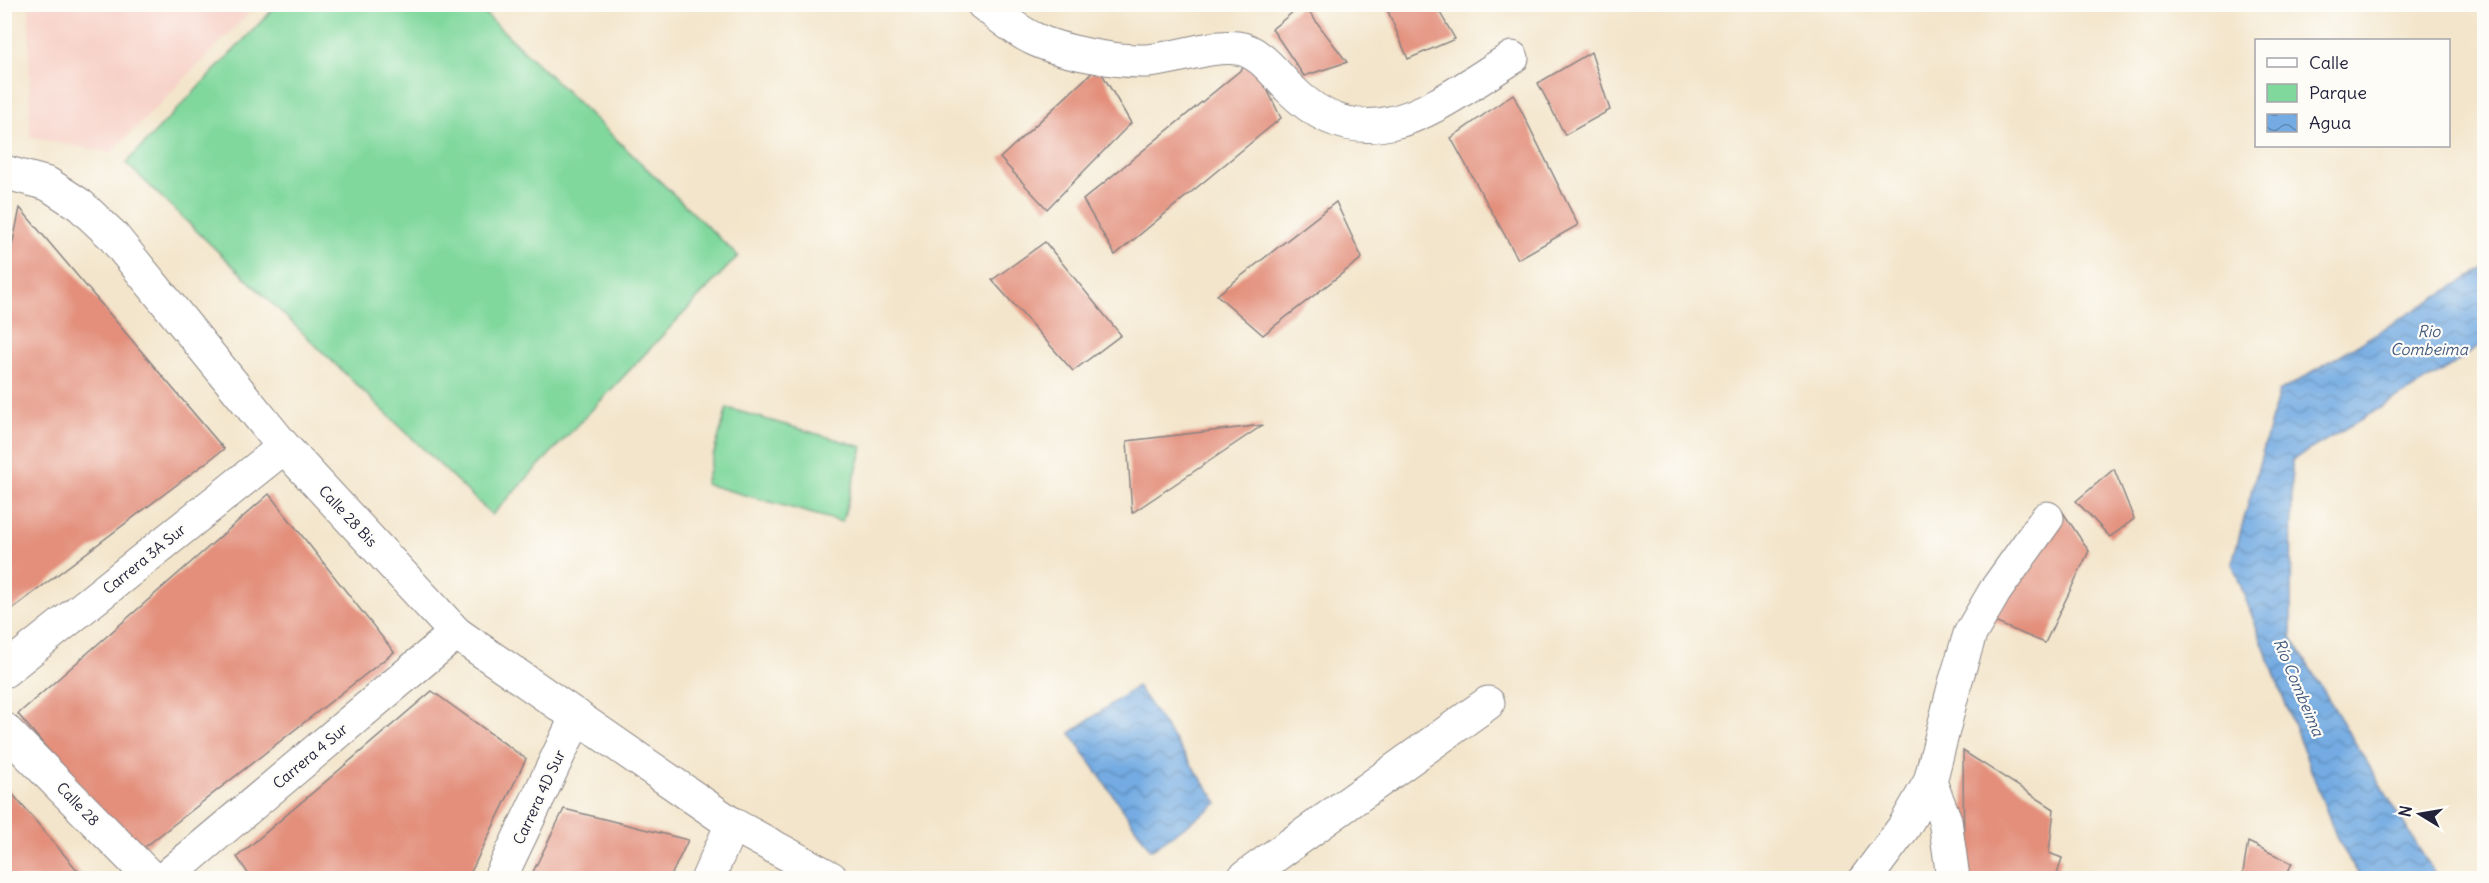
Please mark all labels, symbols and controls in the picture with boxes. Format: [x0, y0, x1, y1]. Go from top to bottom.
legend [2255, 39, 2450, 147]
text: Calle [2309, 51, 2349, 74]
text: Parque [2309, 81, 2367, 104]
text: Agua [2309, 111, 2351, 134]
water label: Rio Combeima [2390, 321, 2469, 359]
street label: Calle 28 Bis [315, 481, 381, 551]
street label: Carrera 3A Sur [99, 520, 189, 598]
water label: Río Combeima [2269, 635, 2329, 740]
street label: Carrera 4 Sur [269, 719, 351, 793]
street label: Carrera 4D Sur [509, 747, 569, 847]
street label: Calle 28 [53, 778, 103, 830]
north arrow [2390, 784, 2450, 844]
text: N [2394, 804, 2416, 818]

